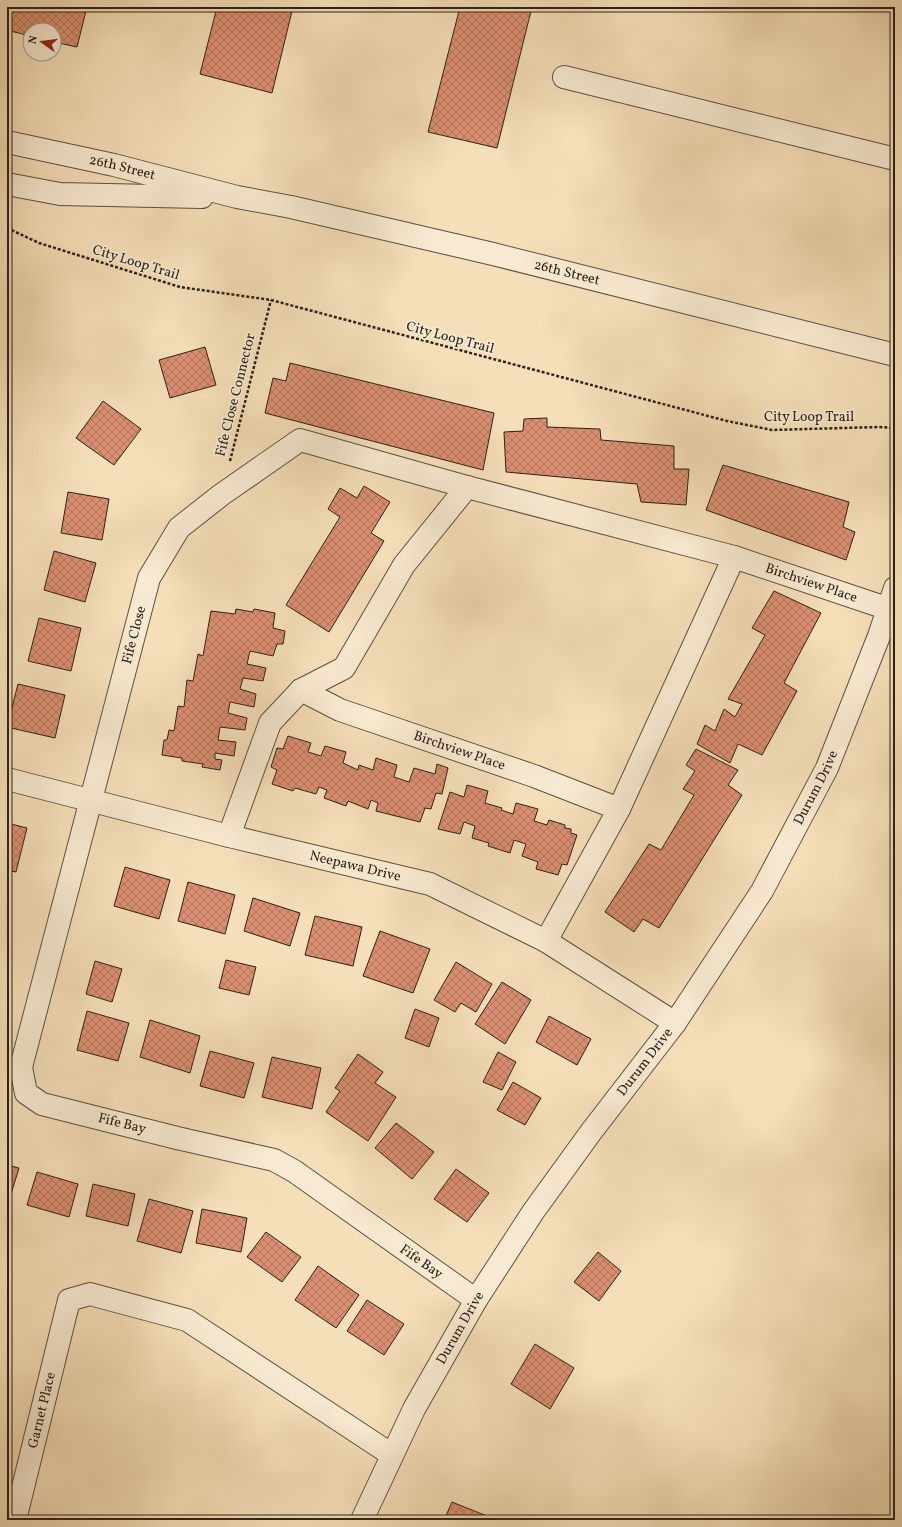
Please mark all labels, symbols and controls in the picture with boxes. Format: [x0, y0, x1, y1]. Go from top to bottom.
north arrow [22, 22, 62, 62]
text: N [26, 34, 42, 46]
street label: 26th Street [87, 150, 157, 185]
street label: City Loop Trail [90, 241, 182, 285]
street label: 26th Street [532, 255, 602, 290]
street label: City Loop Trail [404, 317, 496, 359]
street label: Fife Close Connector [211, 331, 261, 459]
street label: City Loop Trail [764, 408, 854, 427]
street label: Birchview Place [763, 559, 860, 607]
street label: Fife Close [117, 604, 151, 666]
street label: Birchview Place [411, 726, 508, 775]
street label: Durum Drive [789, 747, 843, 828]
street label: Neepawa Drive [308, 846, 403, 886]
street label: Durum Drive [613, 1024, 678, 1100]
street label: Fife Bay [96, 1109, 148, 1139]
street label: Fife Bay [396, 1240, 447, 1284]
street label: Durum Drive [432, 1287, 489, 1368]
street label: Garnet Place [23, 1370, 61, 1450]

